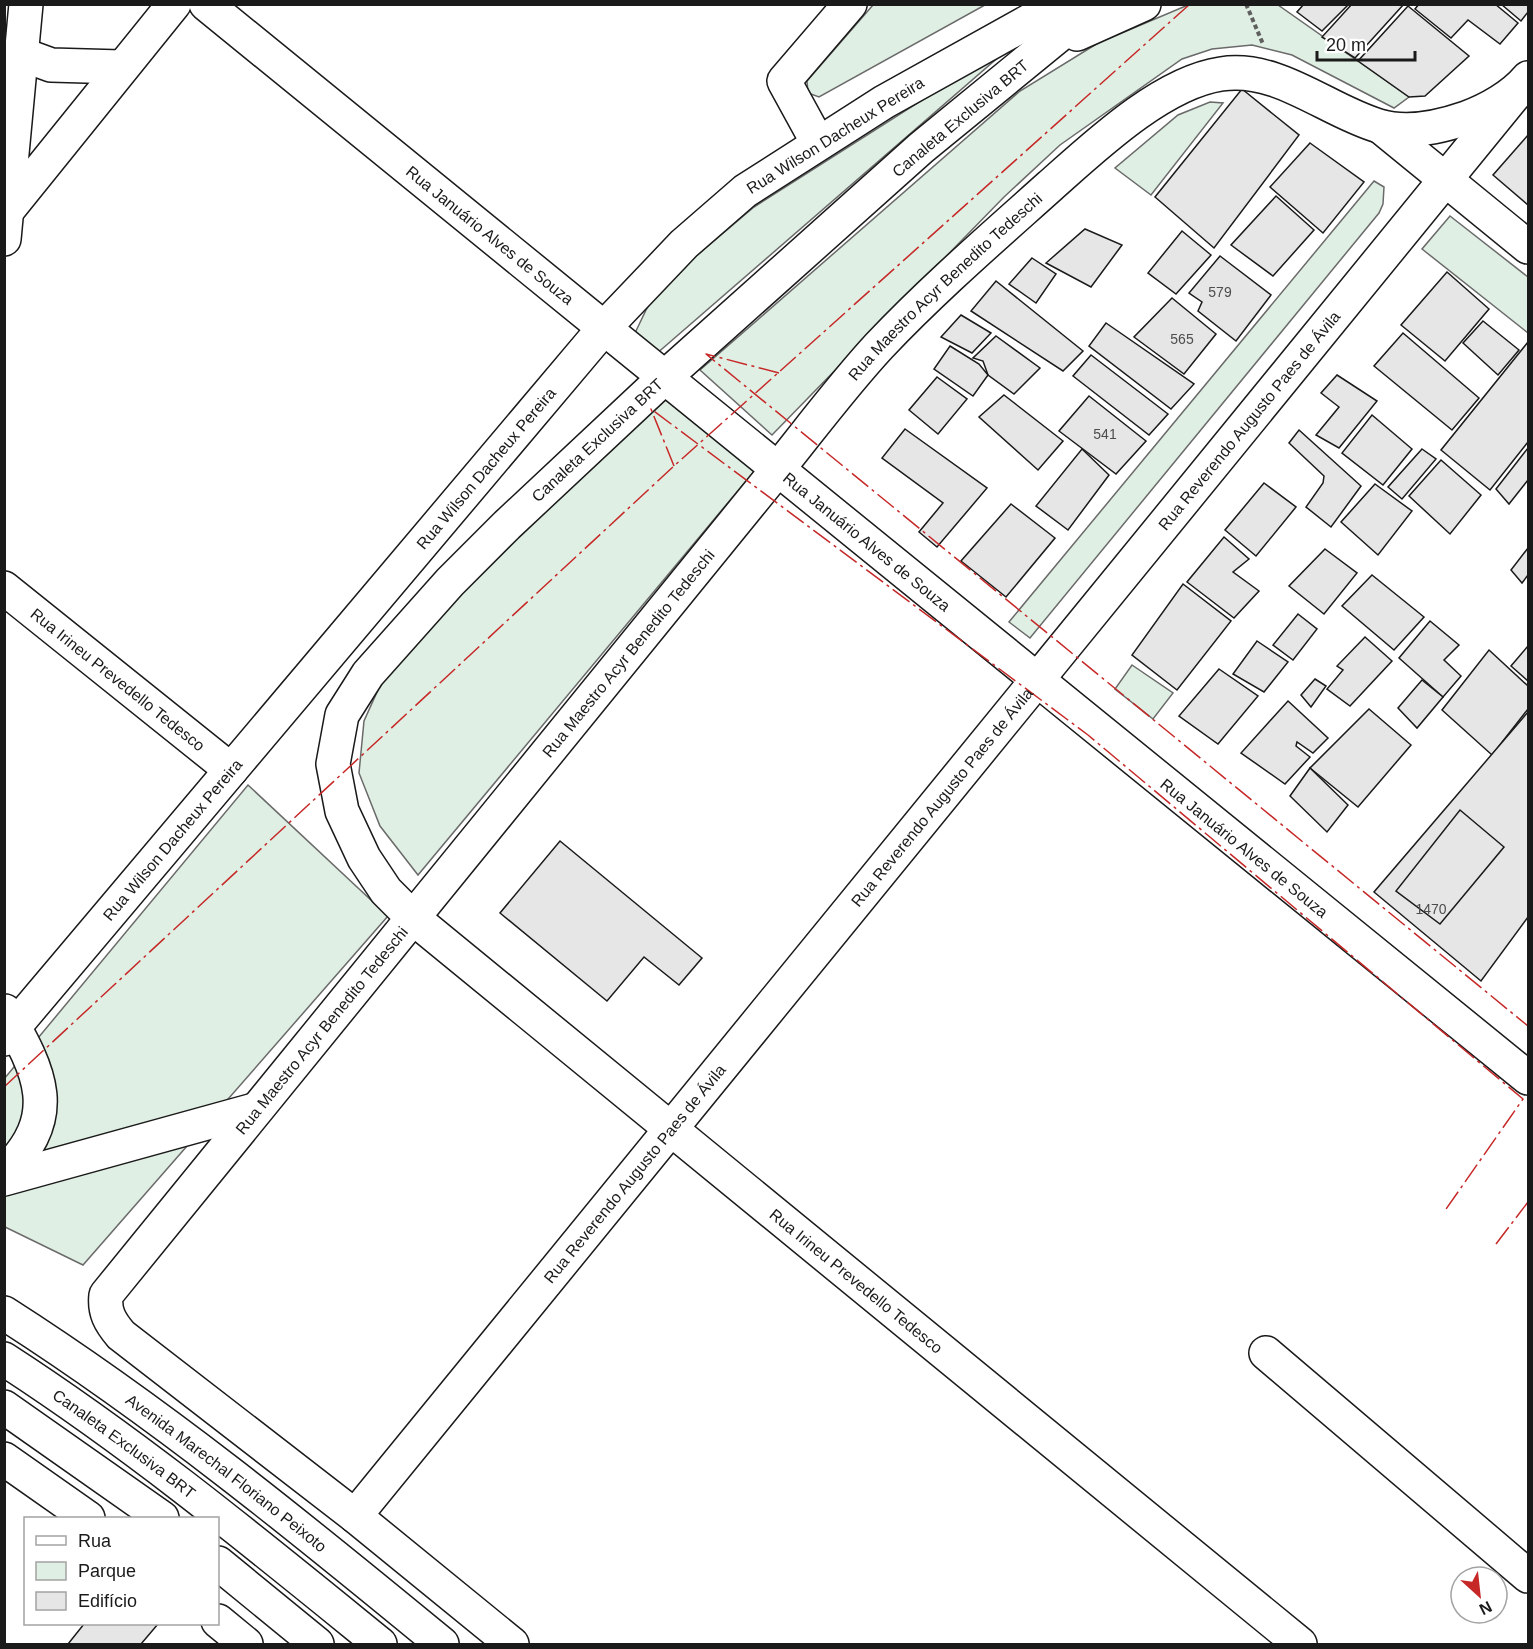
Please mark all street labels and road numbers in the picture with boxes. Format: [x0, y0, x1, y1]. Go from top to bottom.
street label: Canaleta Exclusiva BRT [889, 56, 1032, 180]
street label: Rua Wilson Dacheux Pereira [744, 74, 927, 197]
street label: Rua Januário Alves de Souza [403, 163, 577, 308]
street label: Rua Maestro Acyr Benedito Tedeschi [845, 190, 1045, 384]
street label: Rua Reverendo Augusto Paes de Ávila [1155, 308, 1343, 533]
street label: Canaleta Exclusiva BRT [529, 375, 666, 505]
street label: Rua Wilson Dacheux Pereira [413, 384, 559, 552]
street label: Rua Januário Alves de Souza [780, 469, 954, 615]
street label: Rua Maestro Acyr Benedito Tedeschi [539, 546, 718, 761]
street label: Rua Irineu Prevedello Tedesco [27, 605, 208, 755]
street label: Rua Reverendo Augusto Paes de Ávila [848, 685, 1036, 910]
street label: Rua Wilson Dacheux Pereira [100, 756, 246, 924]
street label: Rua Januário Alves de Souza [1157, 775, 1331, 921]
street label: Rua Maestro Acyr Benedito Tedeschi [233, 923, 411, 1138]
street label: Rua Reverendo Augusto Paes de Ávila [541, 1061, 729, 1286]
street label: Rua Irineu Prevedello Tedesco [766, 1206, 946, 1357]
street label: Canaleta Exclusiva BRT [50, 1386, 199, 1502]
street label: Avenida Marechal Floriano Peixoto [123, 1391, 330, 1555]

